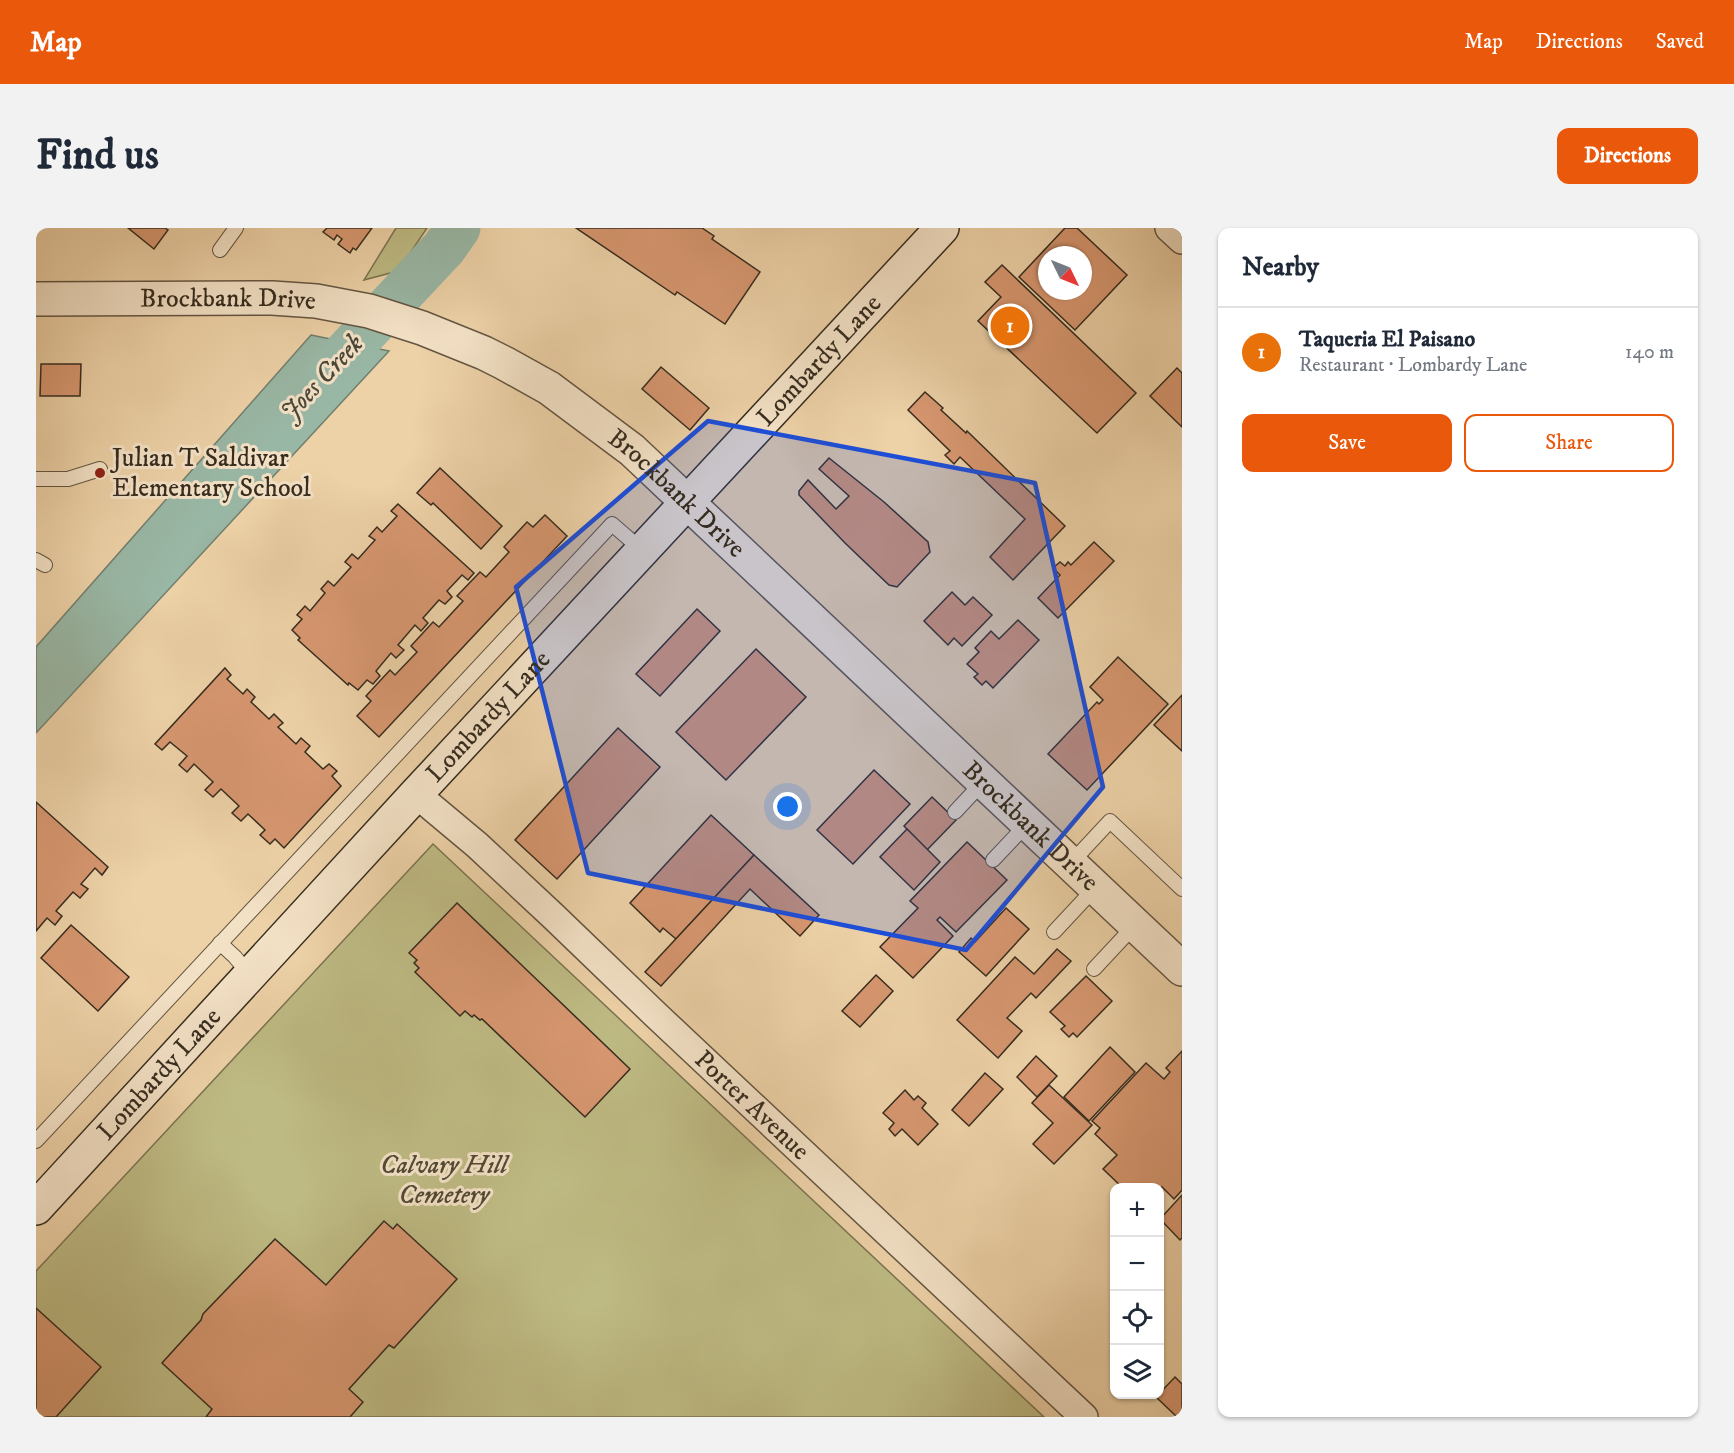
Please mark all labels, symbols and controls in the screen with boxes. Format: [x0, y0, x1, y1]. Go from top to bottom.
text: Map [30, 25, 82, 60]
text: Map [1464, 29, 1503, 55]
text: Directions [1536, 29, 1623, 55]
text: Saved [1656, 29, 1704, 55]
button: Directions [1557, 128, 1698, 184]
text: Find us [36, 130, 159, 182]
north arrow [1038, 246, 1092, 300]
text: Nearby [1242, 251, 1319, 284]
street label: Brockbank Drive [140, 281, 317, 317]
street label: Lombardy Lane [750, 287, 888, 433]
pin: 1 [990, 304, 1030, 348]
text: Taqueria El Paisano [1299, 326, 1475, 353]
water label: Joes Creek [273, 327, 371, 429]
text: 1 [1258, 340, 1265, 365]
text: 140 m [1625, 340, 1674, 365]
text: Restaurant · Lombardy Lane [1299, 353, 1527, 378]
button: Save [1242, 414, 1452, 472]
button: Share [1464, 414, 1674, 472]
street label: Brockbank Drive [601, 421, 752, 565]
place label: Julian T Saldivar Elementary School [110, 442, 311, 505]
marker: Julian T Saldivar Elementary School [93, 466, 107, 480]
street label: Lombardy Lane [419, 643, 558, 789]
street label: Brockbank Drive [955, 754, 1106, 898]
your location [773, 792, 802, 821]
street label: Lombardy Lane [90, 1001, 228, 1147]
street label: Porter Avenue [687, 1043, 817, 1167]
park label: Calvary Hill Cemetery [380, 1149, 511, 1212]
map controls [1110, 1183, 1164, 1399]
button: + [1110, 1183, 1164, 1237]
button: − [1110, 1237, 1164, 1291]
button: locate [1110, 1291, 1164, 1345]
button: layers [1110, 1345, 1164, 1399]

